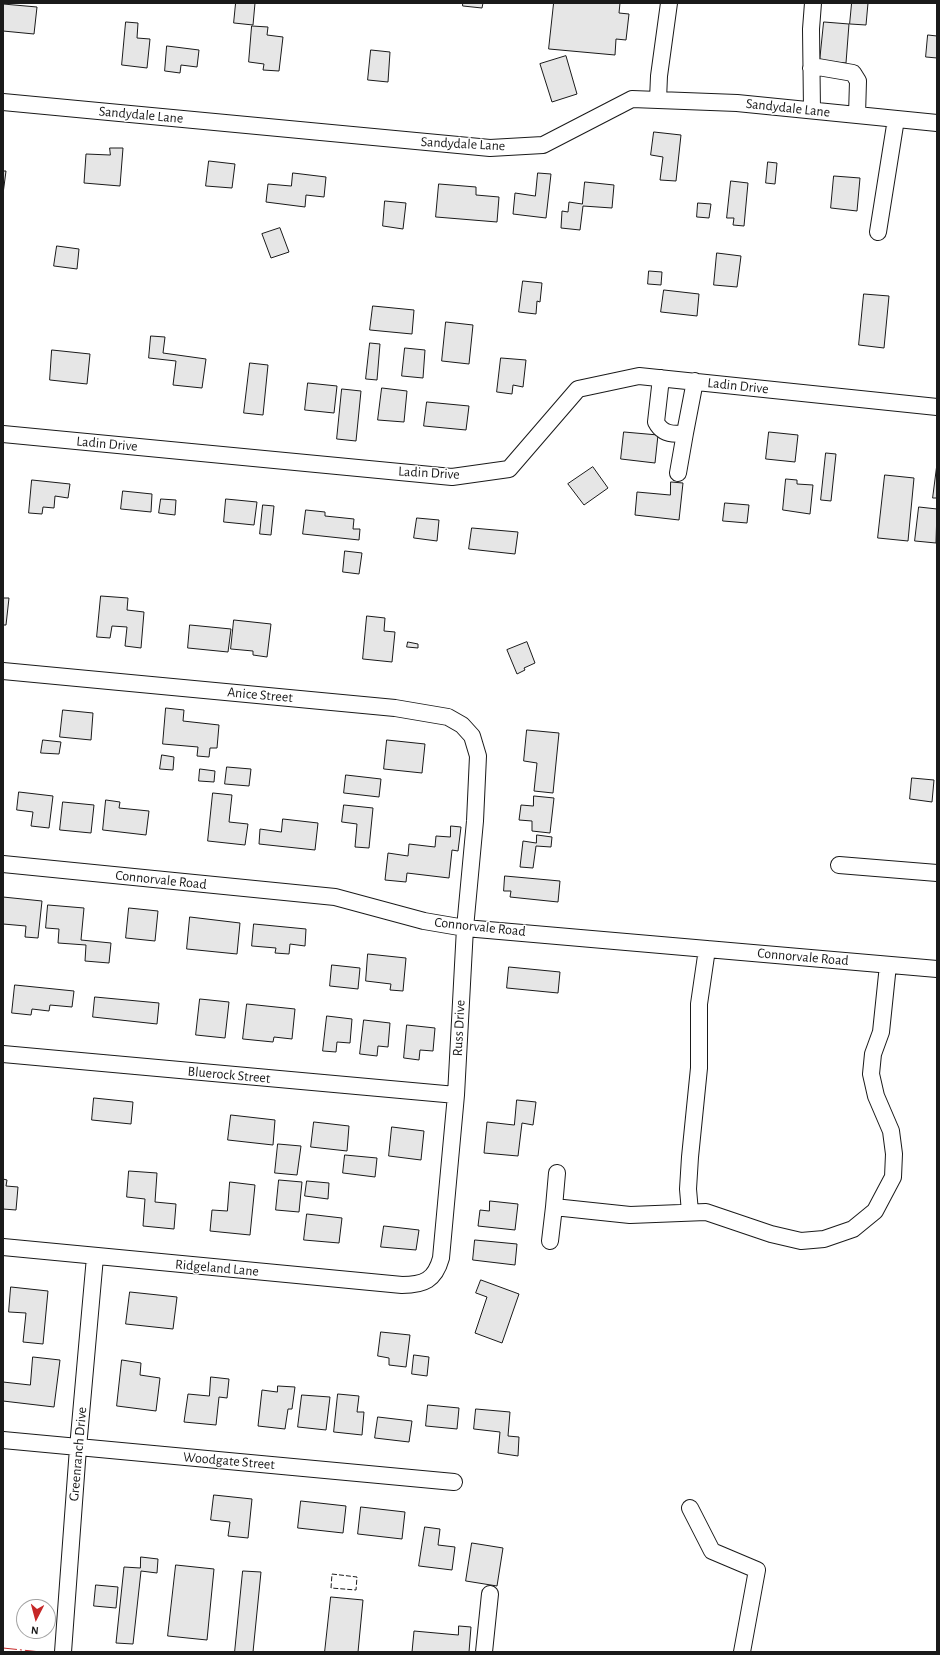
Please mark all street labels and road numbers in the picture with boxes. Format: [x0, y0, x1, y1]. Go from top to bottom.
street label: Sandydale Lane [745, 95, 831, 121]
street label: Sandydale Lane [98, 103, 184, 127]
street label: Sandydale Lane [420, 133, 506, 155]
street label: Ladin Drive [707, 374, 769, 398]
street label: Ladin Drive [76, 433, 138, 455]
street label: Ladin Drive [398, 463, 460, 483]
street label: Anice Street [227, 684, 293, 706]
street label: Connorvale Road [115, 867, 207, 893]
street label: Connorvale Road [434, 914, 526, 940]
street label: Connorvale Road [757, 945, 849, 969]
street label: Russ Drive [449, 999, 469, 1057]
street label: Bluerock Street [187, 1063, 271, 1087]
street label: Ridgeland Lane [174, 1256, 260, 1280]
street label: Greenranch Drive [66, 1406, 90, 1502]
street label: Woodgate Street [182, 1449, 276, 1473]

